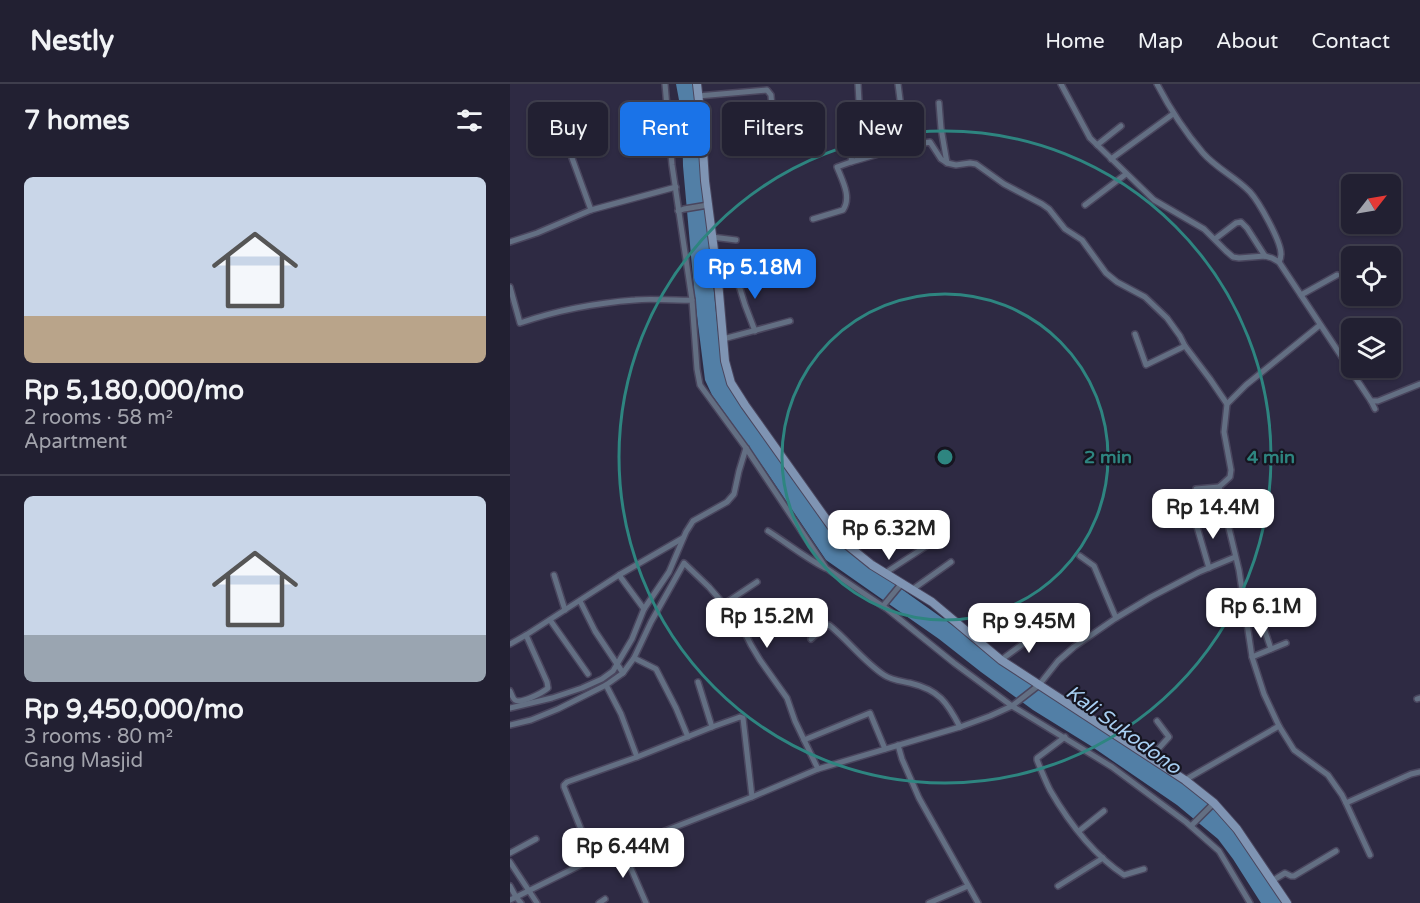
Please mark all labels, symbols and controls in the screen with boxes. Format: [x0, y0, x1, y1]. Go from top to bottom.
text: Nestly [30, 24, 114, 58]
text: Home [1045, 29, 1105, 54]
text: Map [1138, 29, 1183, 54]
text: About [1216, 29, 1278, 54]
text: Contact [1311, 29, 1390, 54]
chip: Buy [528, 102, 608, 156]
chip: Rent [620, 102, 710, 156]
chip: Filters [722, 102, 825, 156]
chip: New [837, 102, 924, 156]
icon: filters [453, 104, 486, 137]
text: 7 homes [24, 105, 130, 136]
north arrow [1341, 174, 1401, 234]
map controls [1341, 174, 1401, 378]
icon: home [201, 216, 309, 324]
button: locate [1341, 246, 1401, 306]
pin: Rp 5.18M [693, 249, 817, 300]
text: Rp 5.18M [708, 256, 802, 280]
button: layers [1341, 318, 1401, 378]
text: Rp 5,180,000/mo [24, 375, 244, 406]
text: 2 rooms · 58 m² [24, 406, 173, 430]
text: Apartment [24, 430, 127, 454]
text: 2 min [1084, 446, 1132, 468]
text: 4 min [1247, 446, 1295, 468]
centre of rings [935, 447, 955, 467]
pin: Rp 14.4M [1151, 489, 1275, 540]
text: Rp 14.4M [1166, 496, 1260, 520]
pin: Rp 6.32M [827, 510, 951, 561]
text: Rp 6.32M [842, 517, 936, 541]
icon: home [201, 535, 309, 643]
pin: Rp 6.1M [1206, 588, 1316, 639]
text: Rp 6.1M [1220, 595, 1302, 619]
pin: Rp 15.2M [705, 598, 829, 649]
pin: Rp 9.45M [967, 603, 1091, 654]
text: Rp 15.2M [720, 605, 814, 629]
text: Rp 9.45M [982, 610, 1076, 634]
water label: Kali Sukodono [1061, 680, 1186, 780]
text: Rp 9,450,000/mo [24, 694, 244, 725]
text: 3 rooms · 80 m² [24, 725, 173, 749]
text: Gang Masjid [24, 749, 143, 773]
pin: Rp 6.44M [561, 828, 685, 879]
text: Rp 6.44M [576, 835, 670, 859]

